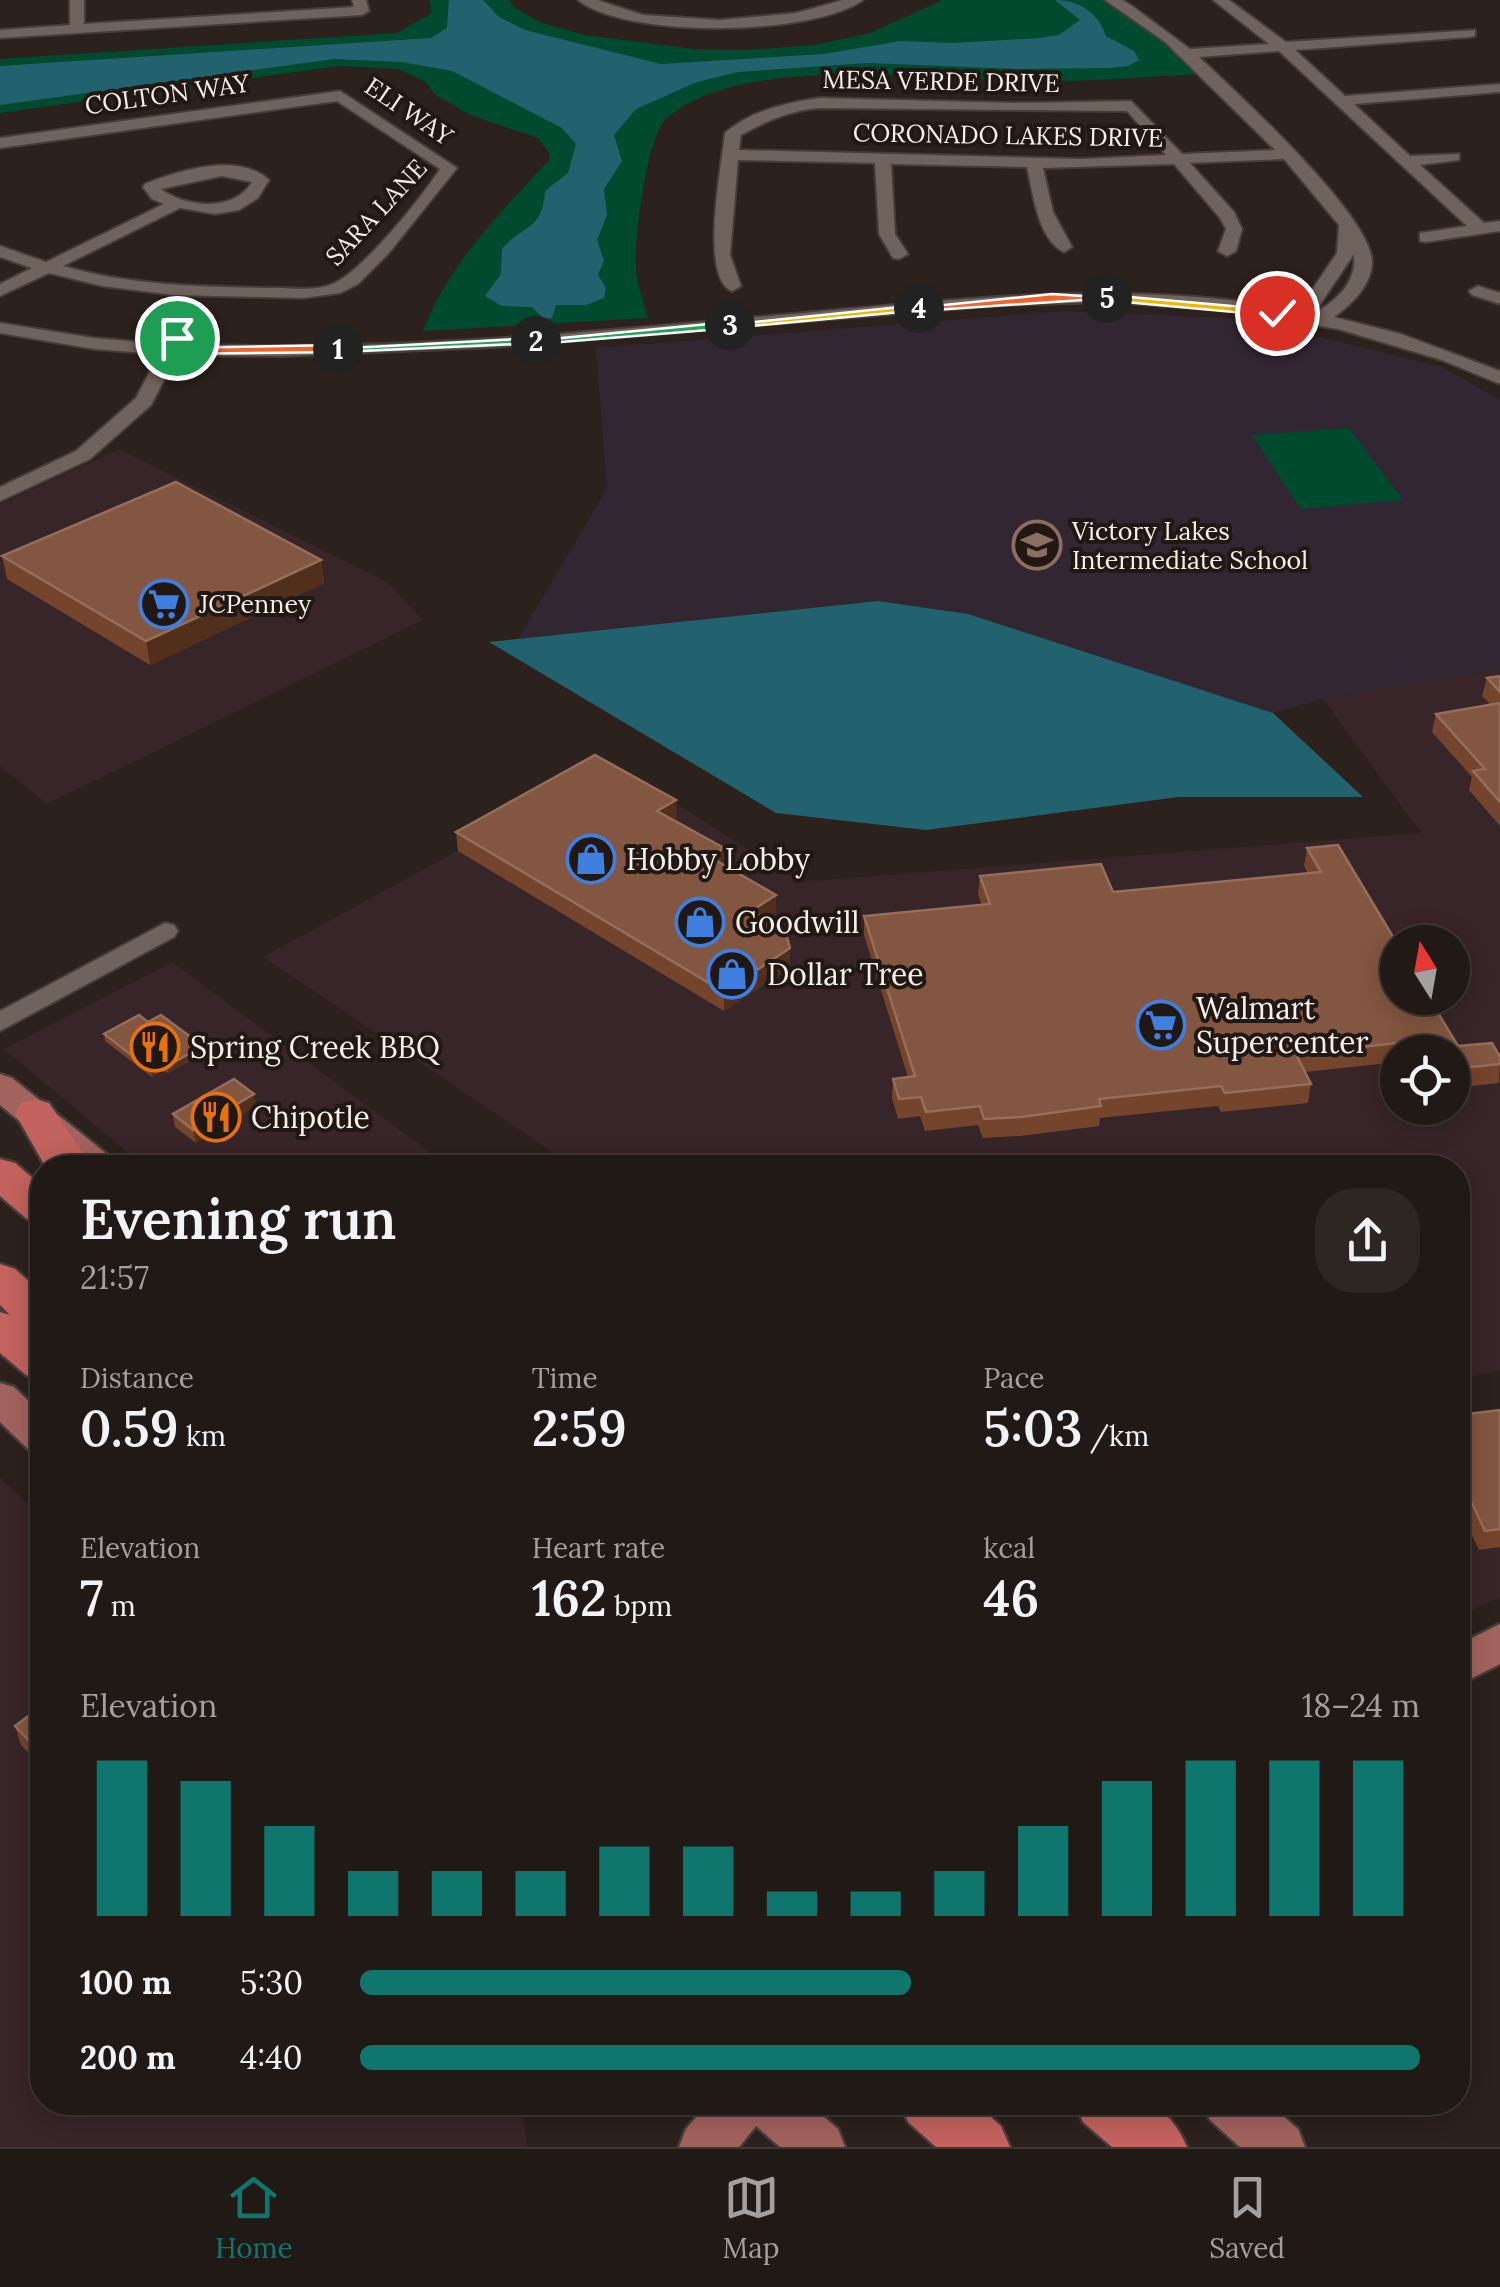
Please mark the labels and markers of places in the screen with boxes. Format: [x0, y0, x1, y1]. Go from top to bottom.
pin [1235, 271, 1320, 356]
pin: 5 [1082, 273, 1132, 323]
pin: 4 [894, 283, 944, 333]
pin [135, 296, 220, 381]
pin: 3 [705, 300, 755, 350]
pin: 2 [511, 316, 561, 366]
pin: 1 [313, 324, 363, 374]
place label: Victory Lakes Intermediate School [1071, 515, 1308, 576]
school or university icon: Victory Lakes Intermediate School [1011, 519, 1063, 571]
supermarket icon: JCPenney [138, 578, 190, 630]
place label: JCPenney [198, 588, 312, 620]
shop icon: Hobby Lobby [565, 833, 617, 885]
place label: Hobby Lobby [626, 840, 810, 879]
shop icon: Goodwill [674, 896, 726, 948]
place label: Goodwill [735, 903, 860, 941]
shop icon: Dollar Tree [706, 948, 758, 1000]
place label: Dollar Tree [767, 955, 923, 993]
place label: Walmart Supercenter [1196, 989, 1369, 1061]
supermarket icon: Walmart Supercenter [1135, 999, 1187, 1051]
restaurant icon: Spring Creek BBQ [129, 1021, 181, 1073]
place label: Spring Creek BBQ [190, 1028, 440, 1067]
restaurant icon: Chipotle [190, 1091, 242, 1143]
place label: Chipotle [251, 1098, 370, 1136]

